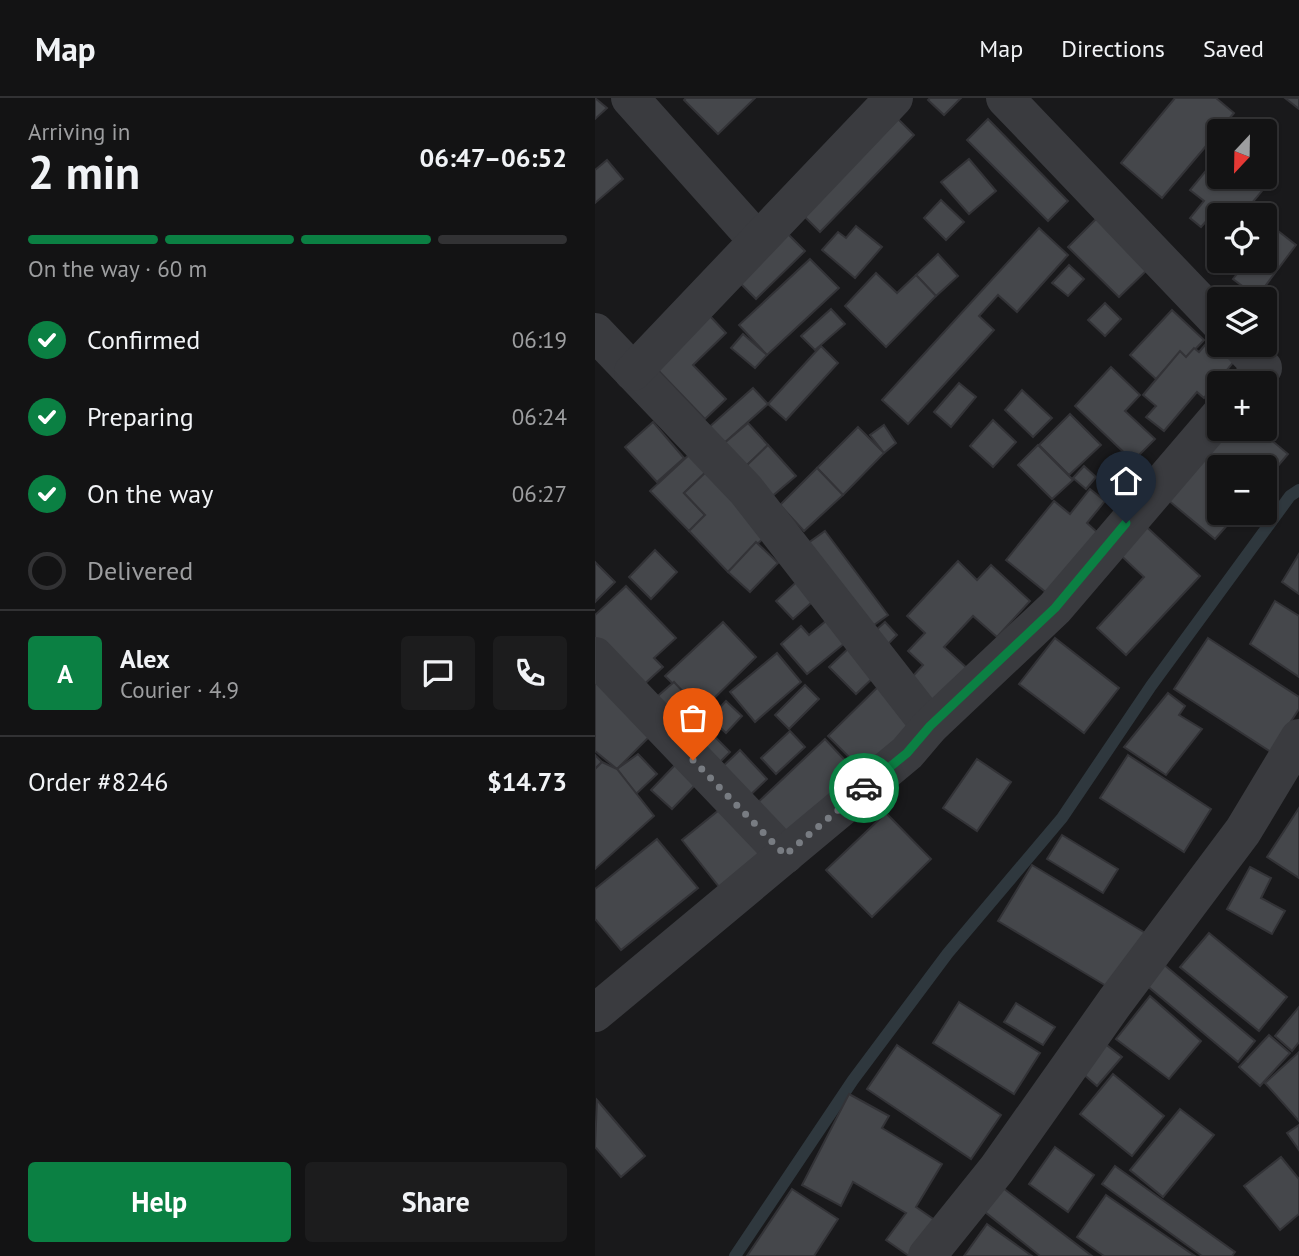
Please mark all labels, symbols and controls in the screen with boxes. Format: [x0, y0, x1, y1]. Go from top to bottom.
text: Map [35, 27, 96, 70]
text: Map [979, 33, 1023, 64]
text: Directions [1061, 33, 1165, 64]
text: Saved [1203, 33, 1264, 64]
text: Arriving in [28, 117, 130, 146]
north arrow [1207, 119, 1277, 189]
map controls [1207, 119, 1277, 525]
text: 06:47–06:52 [420, 141, 567, 174]
text: 2 min [28, 142, 140, 202]
button: locate [1207, 203, 1277, 273]
text: On the way · 60 m [28, 254, 207, 283]
button: layers [1207, 287, 1277, 357]
icon: check [28, 321, 66, 359]
text: Confirmed [87, 323, 200, 356]
text: 06:19 [512, 325, 567, 354]
button: + [1207, 371, 1277, 441]
icon: check [28, 398, 66, 436]
text: Preparing [87, 400, 194, 433]
text: 06:24 [512, 402, 567, 431]
pin [1096, 451, 1156, 523]
button: − [1207, 455, 1277, 525]
icon: home [1107, 462, 1145, 500]
icon: check [28, 475, 66, 513]
text: On the way [87, 477, 213, 510]
text: 06:27 [512, 479, 567, 508]
text: Delivered [87, 554, 193, 587]
button: chat [401, 636, 475, 710]
button: phone [493, 636, 567, 710]
text: Alex [120, 642, 170, 675]
text: A [57, 657, 73, 690]
text: Courier · 4.9 [120, 675, 239, 704]
pin [663, 688, 723, 760]
icon: bag [674, 699, 712, 737]
courier [829, 753, 899, 823]
text: Order #8246 [28, 765, 168, 798]
text: $14.73 [487, 765, 567, 798]
icon: car [845, 769, 883, 807]
button: Help [28, 1162, 291, 1242]
button: Share [305, 1162, 567, 1242]

